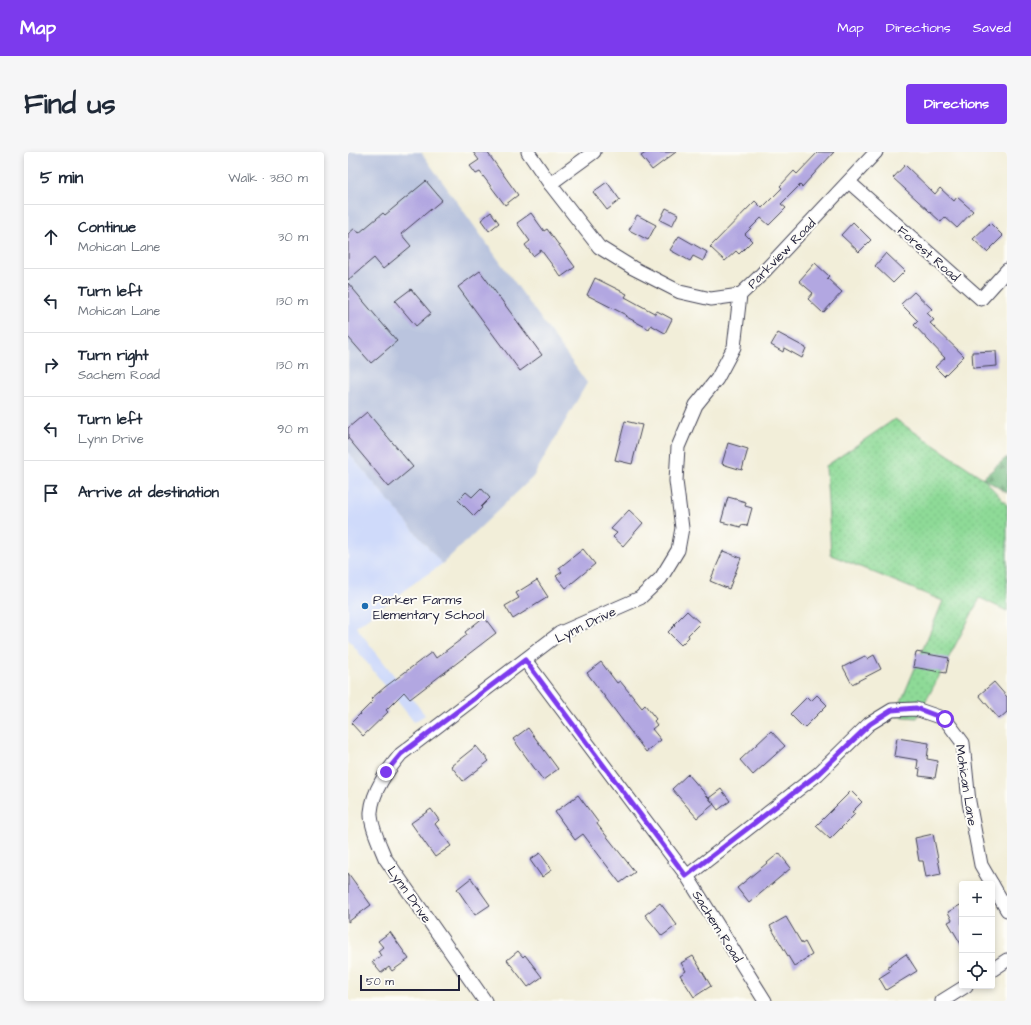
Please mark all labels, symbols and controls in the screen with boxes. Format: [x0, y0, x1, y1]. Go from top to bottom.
text: Map [20, 15, 56, 42]
text: Map [837, 18, 864, 38]
text: Directions [886, 18, 951, 38]
text: Saved [973, 18, 1011, 38]
button: Directions [906, 84, 1007, 124]
text: Find us [24, 85, 115, 124]
text: 5 min [40, 166, 83, 190]
text: Walk · 380 m [228, 169, 308, 187]
street label: Parkview Road [744, 214, 820, 293]
text: Continue [78, 217, 136, 238]
street label: Forest Road [893, 222, 964, 286]
icon: ahead [40, 226, 62, 248]
text: 30 m [278, 228, 308, 246]
text: Mohican Lane [78, 238, 160, 256]
text: Turn left [78, 281, 142, 302]
icon: left [40, 290, 62, 312]
text: 130 m [276, 292, 308, 310]
text: Mohican Lane [78, 302, 160, 320]
text: Turn right [78, 345, 149, 366]
icon: right [40, 354, 62, 376]
text: 130 m [276, 356, 308, 374]
text: Sachem Road [78, 366, 160, 384]
text: Turn left [78, 409, 142, 430]
icon: left [40, 418, 62, 440]
text: 90 m [277, 420, 308, 438]
text: Lynn Drive [78, 430, 144, 448]
icon: arrive [40, 482, 62, 504]
text: Arrive at destination [78, 482, 219, 503]
place label: Parker Farms Elementary School [373, 591, 485, 625]
marker: Parker Farms Elementary School [360, 601, 370, 611]
street label: Lynn Drive [552, 602, 619, 648]
route start [936, 710, 954, 728]
street label: Mohican Lane [951, 743, 981, 827]
route end [377, 763, 395, 781]
street label: Lynn Drive [382, 863, 435, 927]
map controls [959, 881, 995, 989]
button: + [959, 881, 995, 917]
street label: Sachem Road [688, 887, 747, 966]
button: − [959, 917, 995, 953]
button: locate [959, 953, 995, 989]
scale bar [360, 973, 460, 992]
text: 50 m [366, 974, 394, 989]

